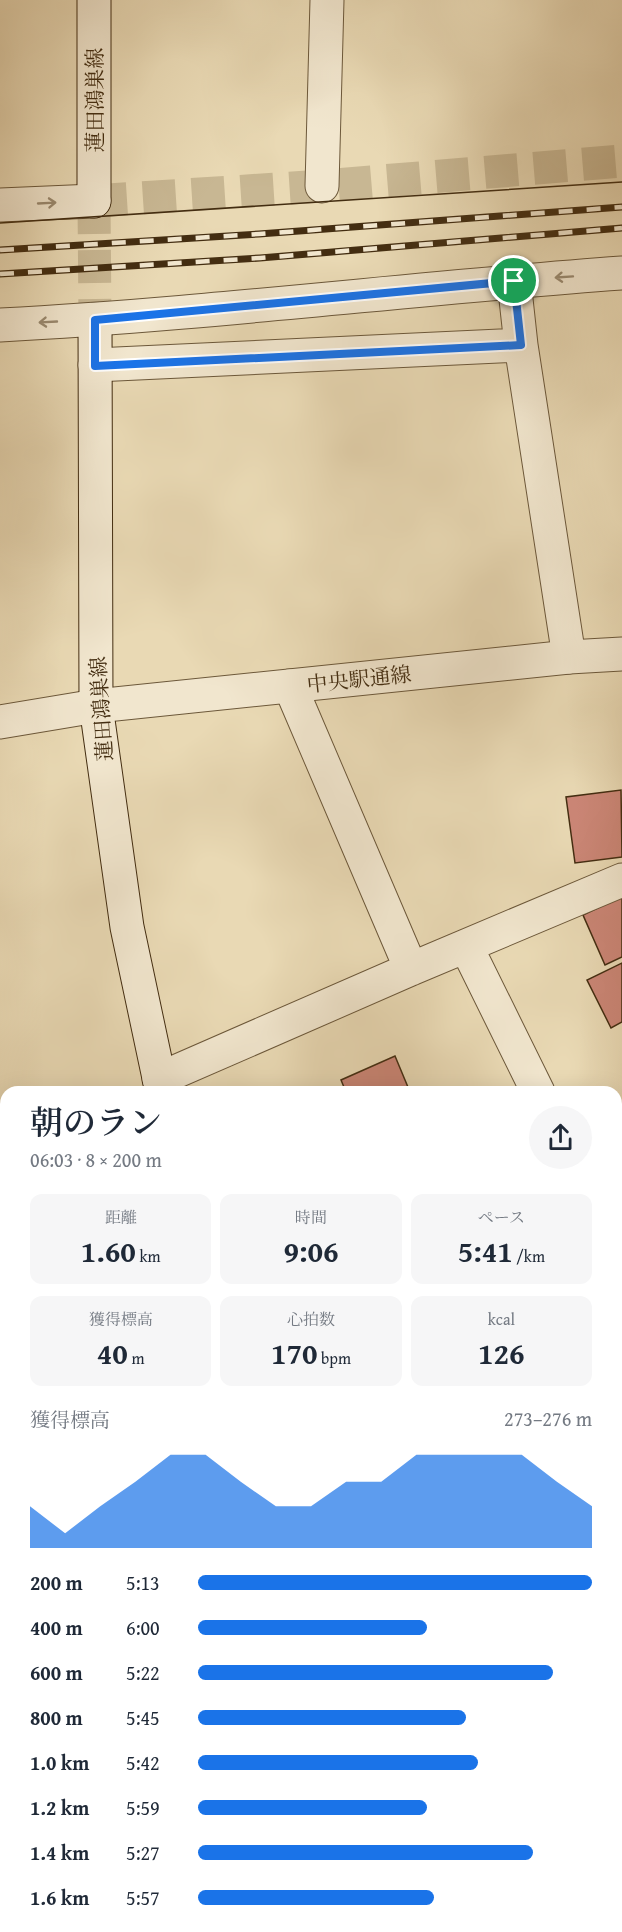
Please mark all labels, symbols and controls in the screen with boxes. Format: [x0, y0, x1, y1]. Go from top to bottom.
street label: 蓮田鴻巣線 [79, 48, 110, 153]
one-way arrow [36, 197, 56, 209]
pin [488, 255, 539, 306]
icon: arrive [497, 264, 530, 297]
one-way arrow [554, 272, 574, 283]
one-way arrow [38, 317, 58, 328]
street label: 蓮田鴻巣線 [82, 656, 120, 762]
street label: 中央駅通線 [305, 658, 413, 700]
text: 朝のラン [30, 1098, 162, 1146]
button: share [529, 1106, 592, 1169]
text: 06:03 · 8 × 200 m [30, 1145, 162, 1174]
text: 距離 [105, 1205, 137, 1229]
text: 時間 [295, 1205, 327, 1229]
text: ペース [478, 1205, 525, 1229]
text: 1.60 [81, 1229, 136, 1273]
text: 9:06 [283, 1229, 339, 1273]
text: 5:41 [458, 1229, 513, 1273]
text: km [136, 1244, 161, 1268]
text: /km [513, 1244, 545, 1268]
text: 獲得標高 [89, 1307, 153, 1331]
text: 心拍数 [287, 1307, 335, 1331]
text: kcal [488, 1307, 515, 1331]
text: 40 [97, 1331, 128, 1375]
text: 170 [271, 1331, 318, 1375]
text: 126 [478, 1331, 525, 1375]
text: m [128, 1346, 145, 1370]
text: bpm [318, 1346, 351, 1370]
text: 273–276 m [504, 1404, 592, 1433]
text: 獲得標高 [30, 1405, 110, 1434]
text: 200 m [30, 1568, 83, 1597]
text: 5:13 [126, 1568, 160, 1597]
text: 400 m [30, 1613, 83, 1642]
text: 6:00 [126, 1613, 160, 1642]
text: 600 m [30, 1658, 83, 1687]
text: 5:22 [126, 1658, 160, 1687]
text: 800 m [30, 1703, 83, 1732]
text: 5:45 [126, 1703, 160, 1732]
text: 1.0 km [30, 1748, 89, 1777]
text: 5:42 [126, 1748, 160, 1777]
text: 1.2 km [30, 1793, 89, 1822]
text: 5:59 [126, 1793, 160, 1822]
text: 1.4 km [30, 1838, 89, 1867]
text: 5:27 [126, 1838, 160, 1867]
text: 1.6 km [30, 1883, 89, 1912]
text: 5:57 [126, 1883, 160, 1912]

